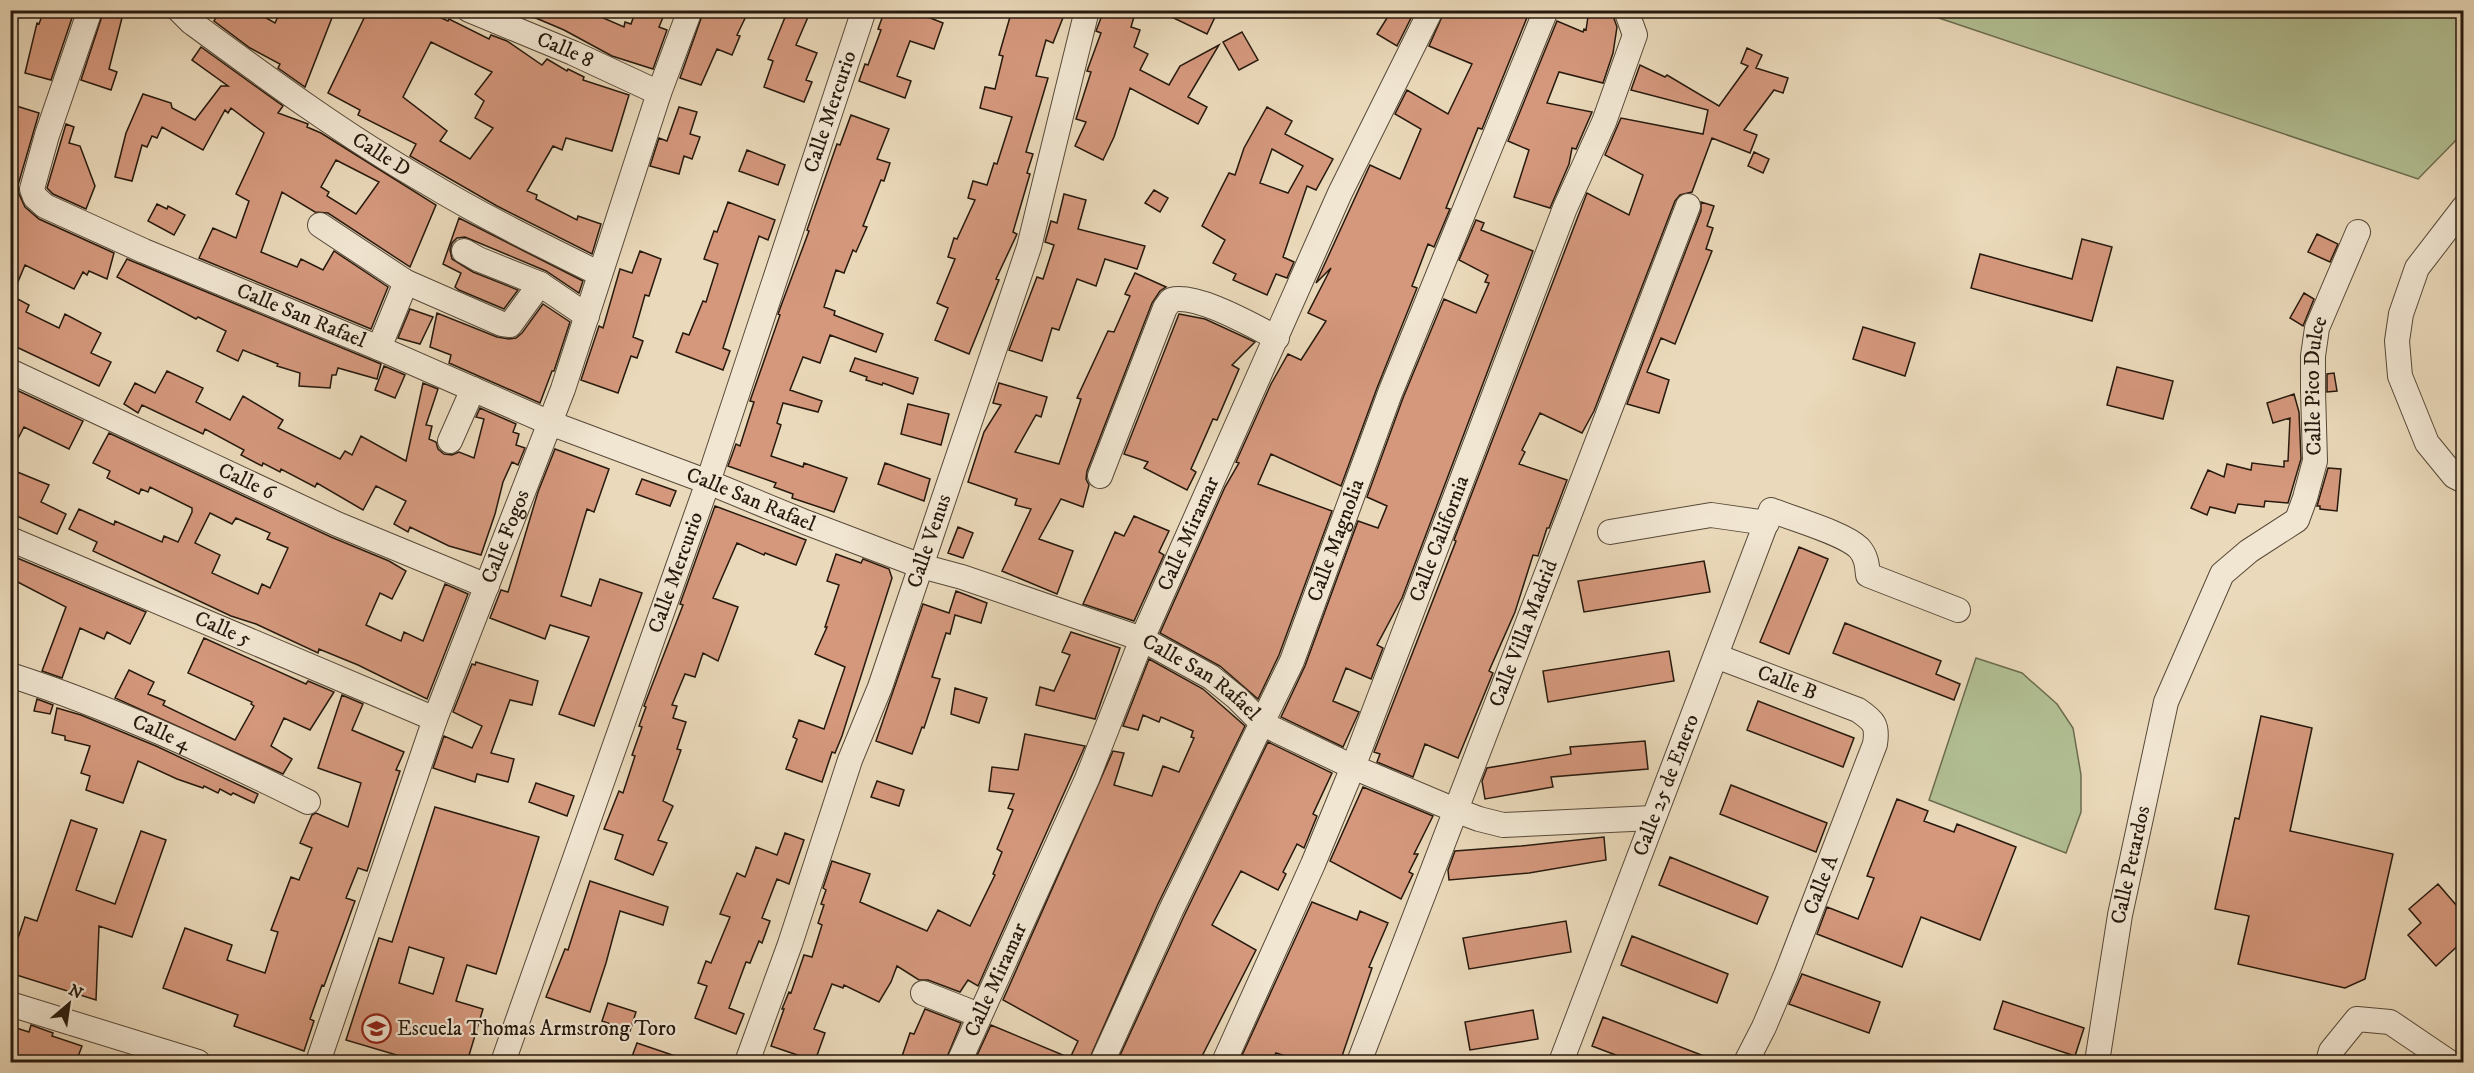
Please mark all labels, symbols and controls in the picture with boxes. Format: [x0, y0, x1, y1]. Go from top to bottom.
street label: Calle 8 [533, 26, 598, 74]
street label: Calle Mercurio [798, 48, 863, 176]
street label: Calle D [347, 127, 415, 183]
street label: Calle San Rafael [233, 278, 370, 354]
street label: Calle Pico Dulce [2300, 312, 2334, 456]
street label: Calle 6 [214, 457, 280, 506]
street label: Calle San Rafael [682, 462, 820, 538]
street label: Calle Miramar [1152, 472, 1225, 595]
street label: Calle California [1404, 472, 1475, 606]
street label: Calle Magnolia [1302, 476, 1370, 605]
street label: Calle Fogos [476, 486, 536, 587]
street label: Calle Venus [901, 491, 957, 592]
street label: Calle Mercurio [643, 509, 709, 637]
street label: Calle Villa Madrid [1484, 556, 1564, 711]
street label: Calle 5 [190, 606, 255, 653]
street label: Calle San Rafael [1137, 628, 1266, 727]
street label: Calle B [1753, 660, 1821, 706]
street label: Calle 4 [128, 709, 195, 757]
street label: Calle 25 de Enero [1627, 711, 1705, 860]
street label: Calle Petardos [2106, 803, 2156, 926]
street label: Calle A [1798, 851, 1844, 919]
street label: Calle Miramar [959, 919, 1033, 1041]
north arrow [39, 974, 99, 1034]
text: N [65, 980, 86, 1004]
school or university icon: Escuela Thomas Armstrong Toro [360, 1013, 392, 1045]
place label: Escuela Thomas Armstrong Toro [397, 1016, 676, 1042]

